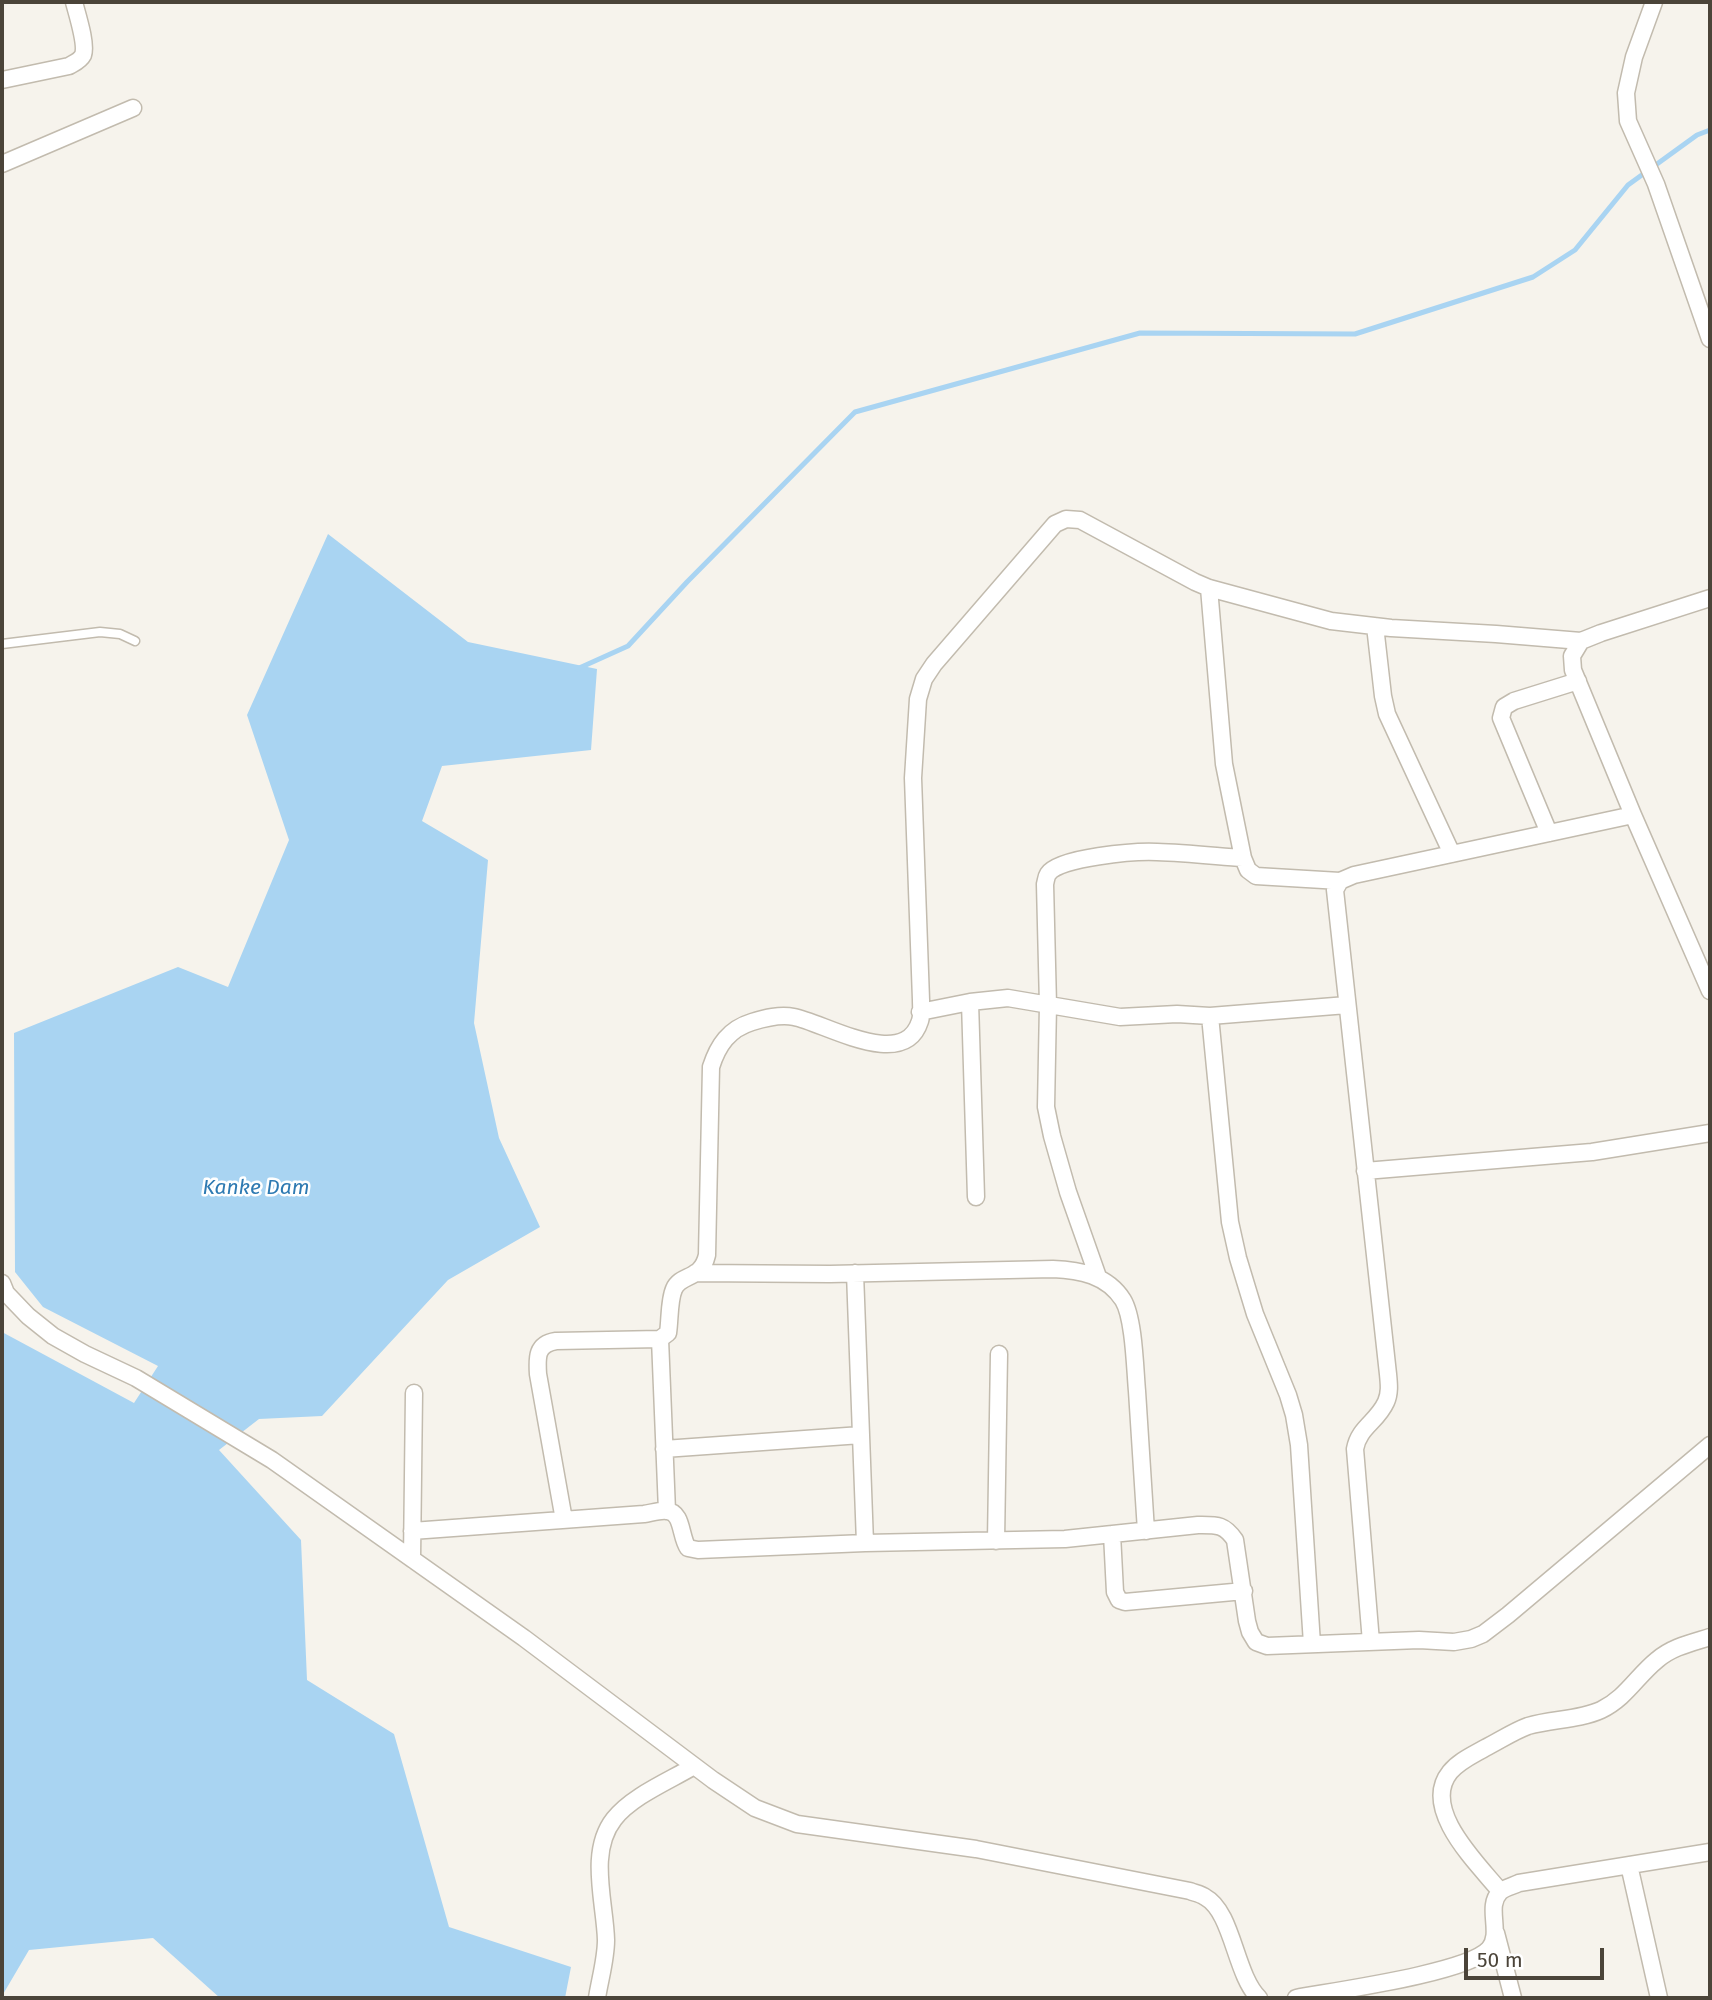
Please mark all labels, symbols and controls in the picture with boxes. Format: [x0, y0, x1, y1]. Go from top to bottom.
water label: Kanke Dam [203, 1175, 309, 1201]
scale bar [1467, 1934, 1607, 1978]
text: 50 m [1477, 1947, 1523, 1973]

